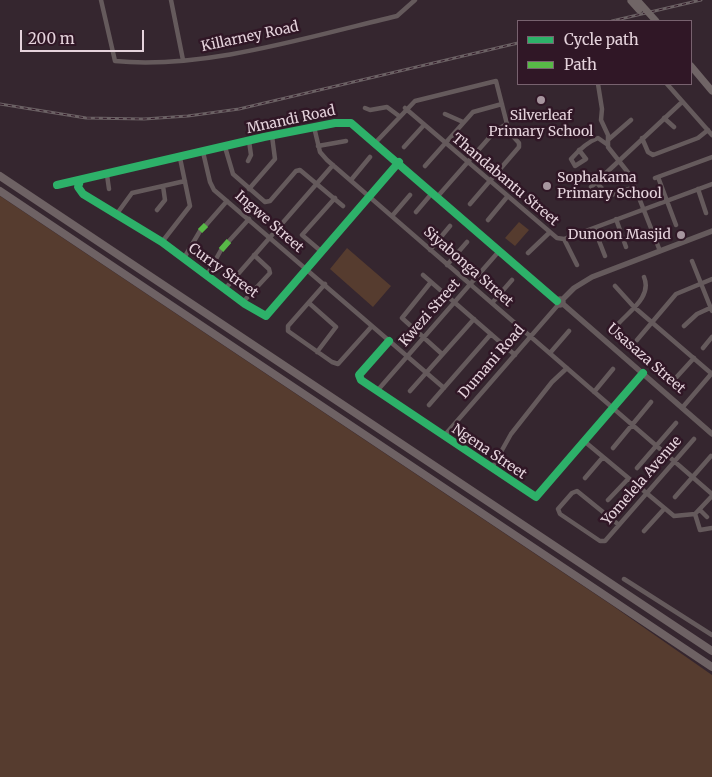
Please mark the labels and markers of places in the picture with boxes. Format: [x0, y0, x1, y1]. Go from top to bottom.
marker: Silverleaf Primary School [535, 94, 547, 106]
place label: Silverleaf Primary School [489, 108, 593, 140]
place label: Sophakama Primary School [557, 170, 662, 202]
marker: Sophakama Primary School [541, 180, 553, 192]
place label: Dunoon Masjid [568, 227, 671, 243]
marker: Dunoon Masjid [675, 229, 687, 241]

